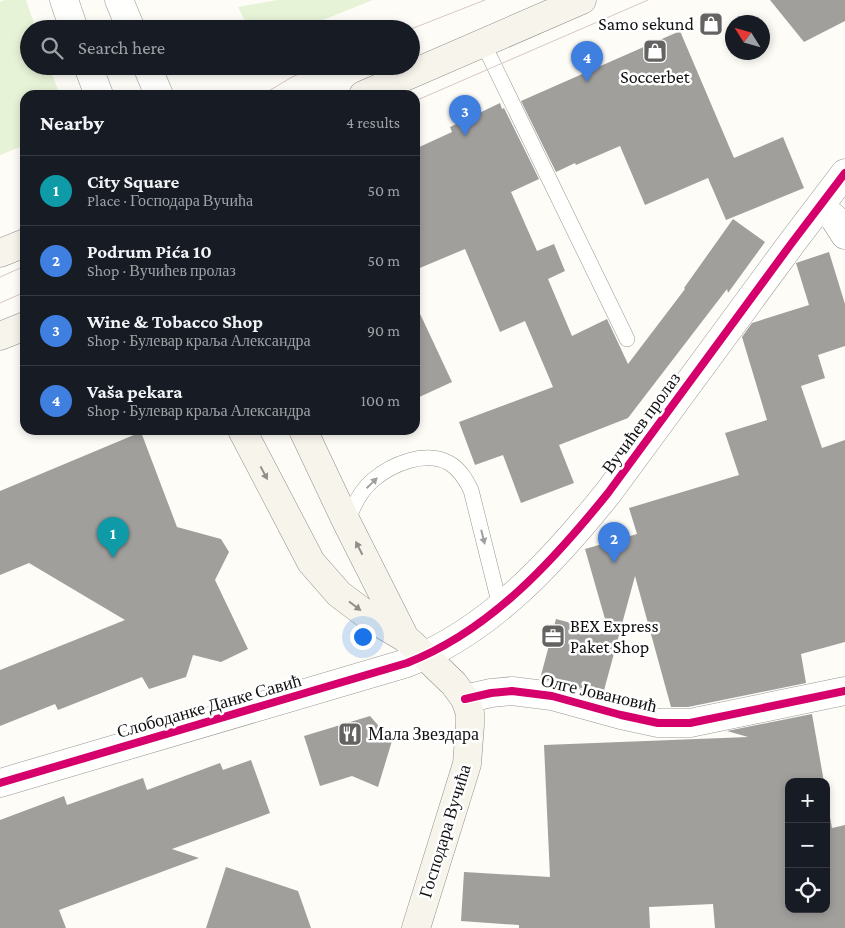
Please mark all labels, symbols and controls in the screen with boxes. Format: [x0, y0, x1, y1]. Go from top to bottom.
shop icon: Samo sekund [698, 11, 724, 37]
place label: Samo sekund [598, 14, 695, 34]
north arrow [725, 15, 770, 60]
search box [20, 20, 420, 75]
icon: search [38, 34, 66, 62]
text: Search here [78, 37, 165, 58]
shop icon: Soccerbet [642, 38, 668, 64]
pin: 4 [571, 41, 603, 82]
place label: Soccerbet [620, 67, 691, 87]
pin: 3 [449, 95, 481, 136]
text: Nearby [40, 111, 104, 135]
text: 4 results [346, 114, 400, 131]
text: City Square [87, 171, 179, 192]
text: 1 [53, 182, 59, 199]
text: 50 m [368, 182, 400, 199]
text: Place · Господара Вучића [87, 192, 253, 209]
text: Podrum Pića 10 [87, 241, 212, 262]
text: 2 [52, 252, 60, 269]
text: 50 m [368, 252, 400, 269]
text: Shop · Вучићев пролаз [87, 262, 236, 279]
text: Wine & Tobacco Shop [87, 311, 263, 332]
text: 3 [52, 322, 60, 339]
text: 90 m [367, 322, 400, 339]
text: Shop · Булевар краља Александра [87, 332, 311, 349]
street label: Вучићев пролаз [598, 369, 684, 477]
text: Vaša pekara [87, 381, 183, 402]
text: 4 [52, 392, 60, 409]
text: 100 m [361, 392, 400, 409]
text: Shop · Булевар краља Александра [87, 402, 311, 419]
one-way arrow [260, 466, 268, 481]
one-way arrow [366, 477, 378, 489]
pin: 1 [97, 517, 129, 558]
pin: 2 [598, 522, 630, 563]
one-way arrow [479, 530, 487, 545]
one-way arrow [355, 540, 363, 555]
one-way arrow [348, 601, 362, 611]
place label: BEX Express Paket Shop [570, 616, 658, 657]
office icon: BEX Express Paket Shop [540, 623, 566, 649]
your location [350, 624, 376, 650]
street label: Слободанке Данке Савић [115, 670, 303, 742]
street label: Олге Јовановић [539, 670, 659, 716]
restaurant icon: Мала Звездара [337, 721, 363, 747]
place label: Мала Звездара [368, 724, 479, 744]
street label: Господара Вучића [415, 762, 475, 900]
map controls [785, 778, 830, 913]
button: + [785, 778, 830, 823]
button: − [785, 823, 830, 868]
button: locate [785, 868, 830, 913]

